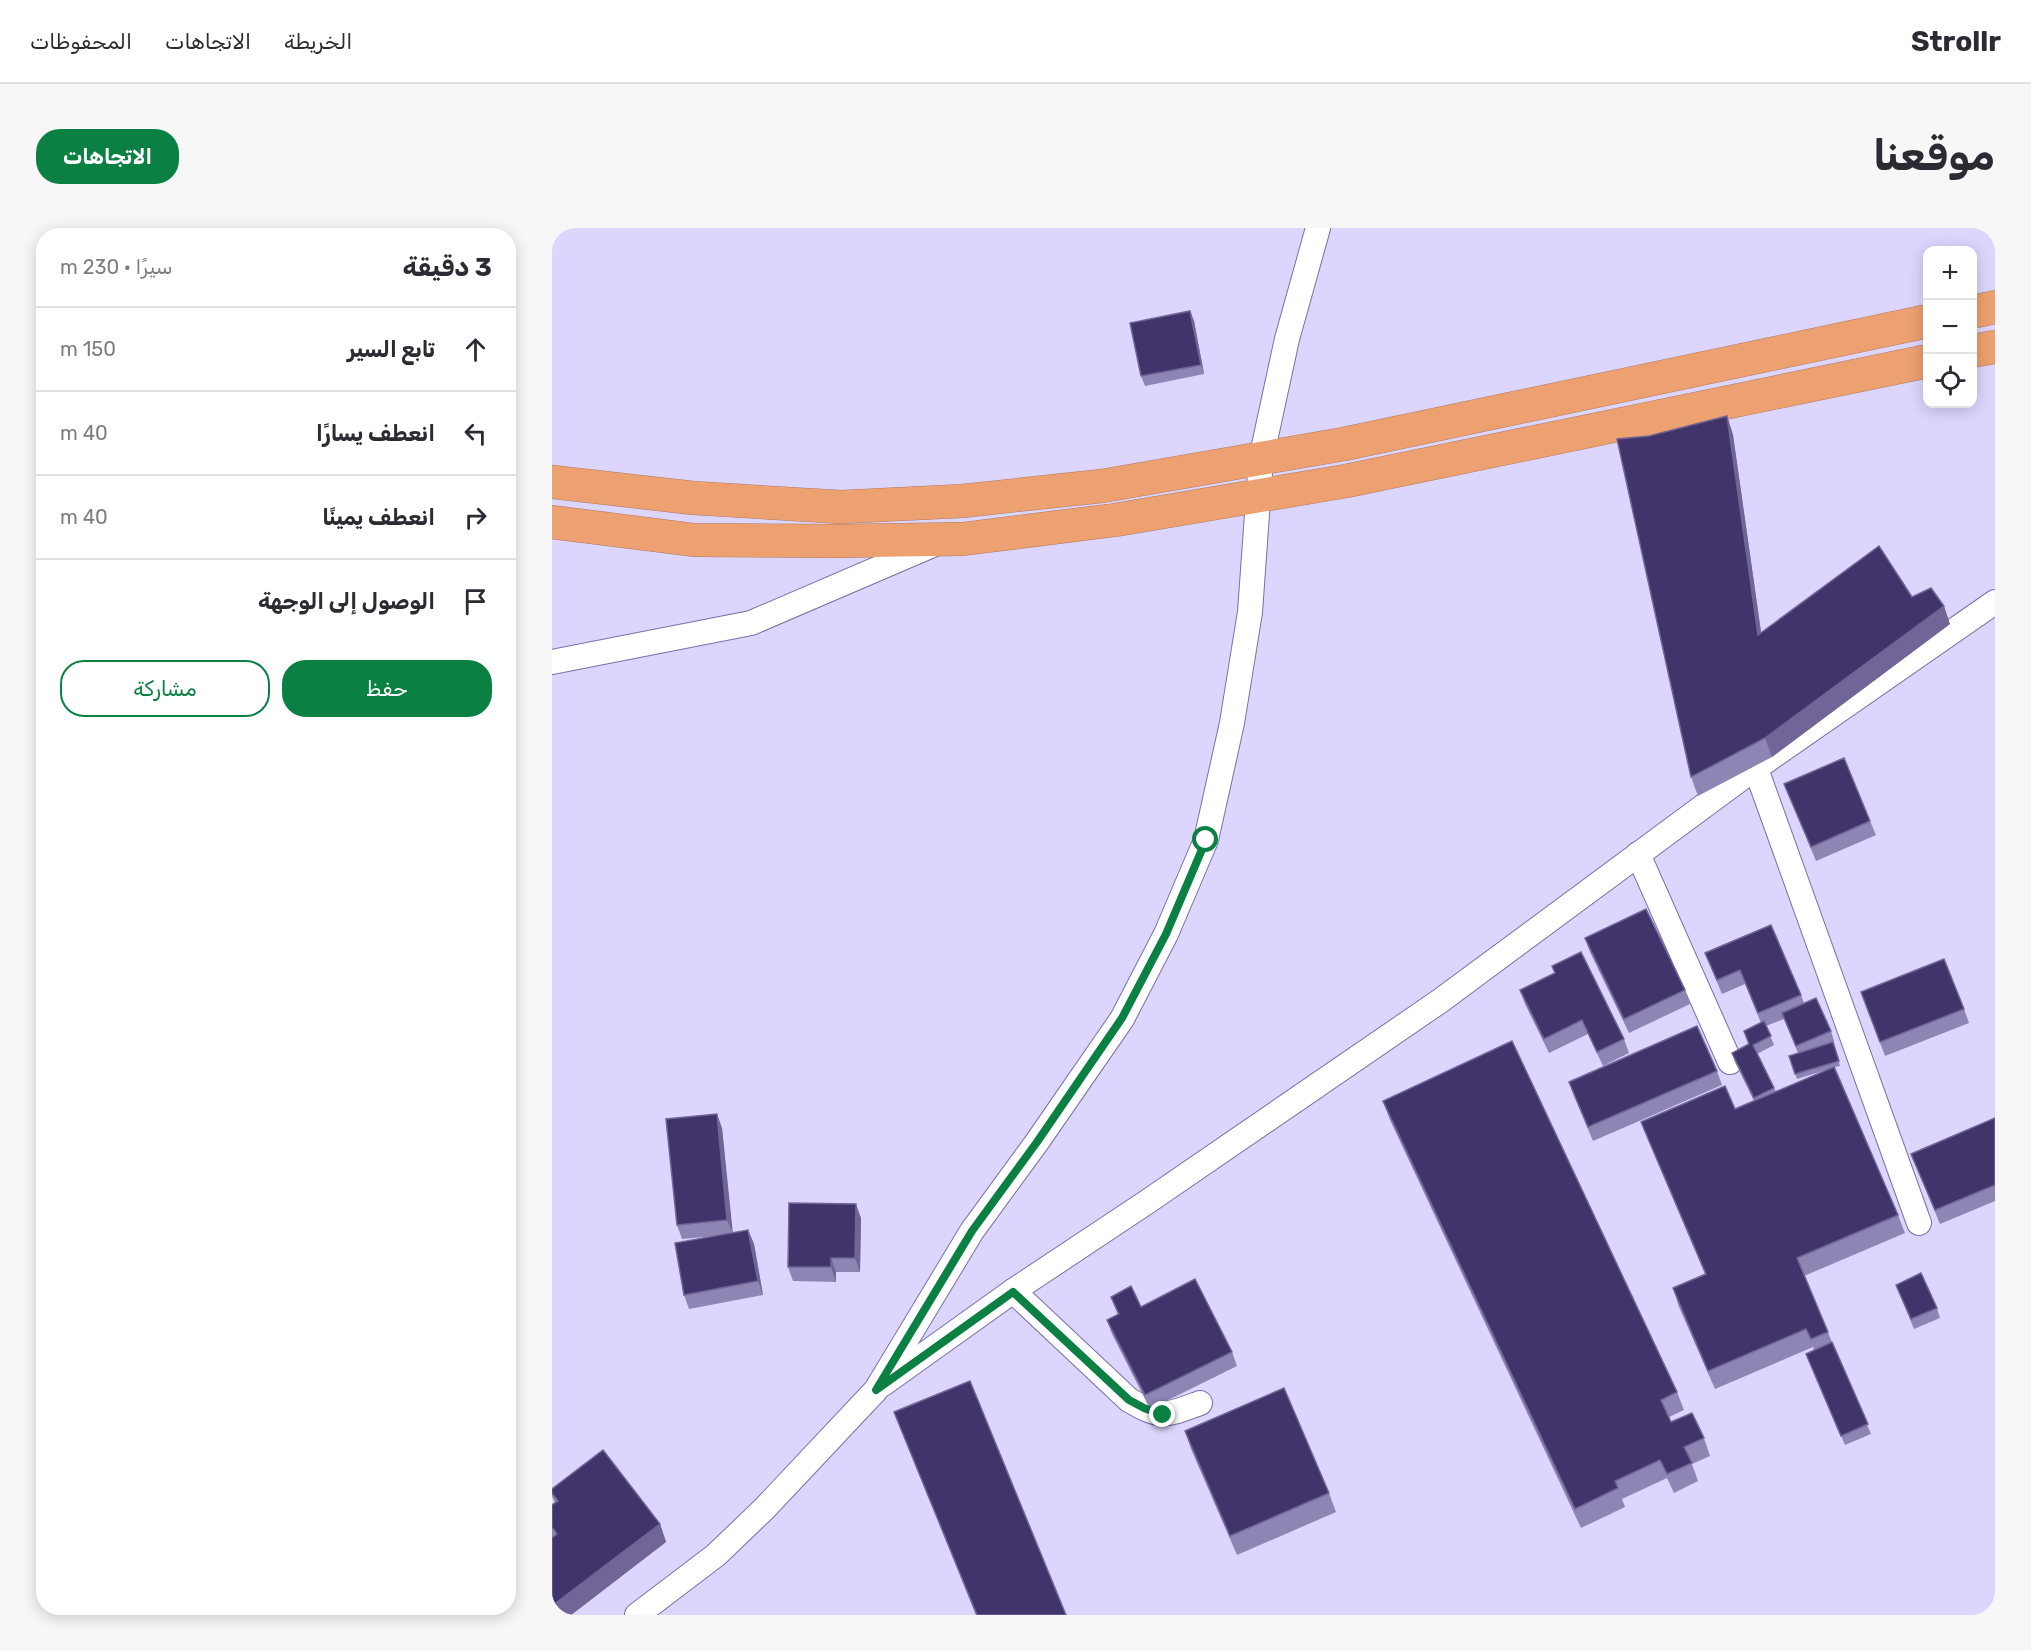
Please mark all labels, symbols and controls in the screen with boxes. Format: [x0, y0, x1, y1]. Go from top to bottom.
text: Strollr [1911, 25, 2001, 58]
text: المحفوظات [30, 29, 132, 54]
text: الاتجاهات [165, 29, 251, 54]
text: الخريطة [284, 29, 352, 54]
button: الاتجاهات [36, 129, 179, 184]
text: موقعنا [1873, 131, 1995, 181]
map controls [1923, 246, 1977, 408]
button: + [1923, 246, 1977, 300]
text: 3 دقيقة [403, 252, 492, 283]
text: سيرًا · 230 m [60, 255, 173, 279]
button: − [1923, 300, 1977, 354]
icon: ahead [459, 333, 492, 366]
text: تابع السير [347, 336, 435, 363]
text: 150 m [60, 337, 116, 361]
button: locate [1923, 354, 1977, 408]
icon: left [459, 417, 492, 450]
text: انعطف يسارًا [316, 420, 435, 447]
text: 40 m [60, 421, 108, 445]
icon: right [459, 501, 492, 534]
text: انعطف يمينًا [322, 504, 435, 531]
text: 40 m [60, 505, 108, 529]
icon: arrive [459, 585, 492, 618]
text: الوصول إلى الوجهة [258, 588, 435, 615]
button: مشاركة [60, 660, 270, 717]
button: حفظ [282, 660, 492, 717]
route start [1192, 826, 1218, 852]
route end [1149, 1401, 1175, 1427]

